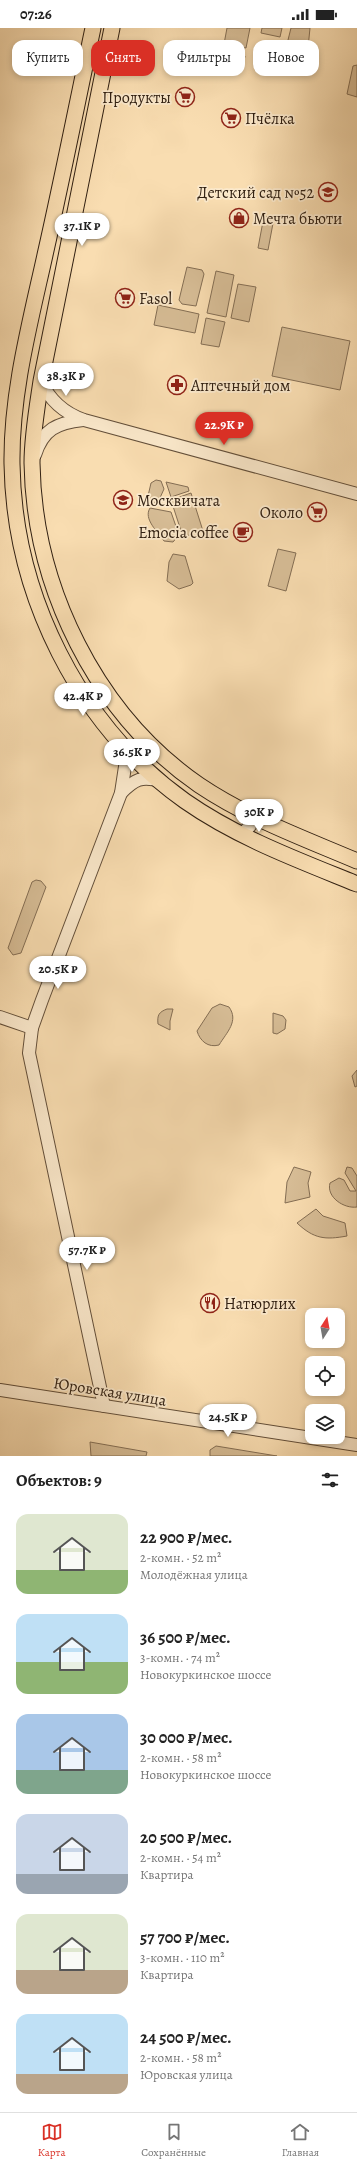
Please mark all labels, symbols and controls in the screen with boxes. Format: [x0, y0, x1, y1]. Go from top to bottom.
text: 07:26 [20, 4, 52, 24]
chip: Купить [12, 40, 83, 76]
chip: Снять [91, 40, 155, 76]
chip: Фильтры [163, 40, 245, 76]
chip: Новое [253, 40, 319, 76]
supermarket icon: Продукты [174, 86, 196, 108]
place label: Продукты [102, 87, 171, 109]
supermarket icon: Пчёлка [220, 107, 242, 129]
place label: Пчёлка [245, 108, 295, 130]
school or university icon: Детский сад №52 [317, 181, 339, 203]
place label: Детский сад №52 [197, 182, 314, 204]
shop icon: Мечта бьюти [228, 207, 250, 229]
place label: Мечта бьюти [253, 208, 342, 230]
pin: 37.1K ₽ [45, 213, 119, 247]
text: 37.1K ₽ [64, 217, 100, 234]
supermarket icon: Fasol [114, 287, 136, 309]
place label: Fasol [139, 288, 172, 310]
pin: 38.3K ₽ [29, 363, 103, 397]
text: 38.3K ₽ [47, 367, 85, 384]
pharmacy icon: Аптечный дом [166, 374, 188, 396]
place label: Аптечный дом [190, 375, 291, 397]
pin: 22.9K ₽ [187, 412, 261, 446]
text: 22.9K ₽ [204, 416, 244, 433]
school or university icon: Москвичата [112, 489, 134, 511]
place label: Москвичата [137, 490, 221, 512]
supermarket icon: Около [306, 501, 328, 523]
place label: Около [260, 502, 303, 524]
cafe icon: Emocia coffee [232, 521, 254, 543]
place label: Emocia coffee [138, 522, 229, 544]
pin: 42.4K ₽ [46, 683, 120, 717]
text: 42.4K ₽ [63, 687, 103, 704]
pin: 36.5K ₽ [95, 739, 169, 773]
text: 36.5K ₽ [113, 743, 151, 760]
pin: 30K ₽ [231, 799, 287, 833]
text: 30K ₽ [244, 803, 274, 820]
pin: 20.5K ₽ [21, 956, 95, 990]
text: 20.5K ₽ [38, 960, 78, 977]
pin: 57.7K ₽ [50, 1237, 124, 1271]
text: 57.7K ₽ [68, 1241, 106, 1258]
restaurant icon: Натюрлих [199, 1292, 221, 1314]
place label: Натюрлих [224, 1293, 296, 1315]
north arrow [305, 1308, 345, 1348]
map controls [305, 1308, 345, 1444]
button: locate [305, 1356, 345, 1396]
street label: Юровская улица [52, 1372, 169, 1412]
pin: 24.5K ₽ [191, 1404, 265, 1438]
button: layers [305, 1404, 345, 1444]
text: 24.5K ₽ [209, 1408, 247, 1425]
text: Объектов: 9 [16, 1469, 102, 1492]
icon: filters [319, 1469, 341, 1491]
text: 22 900 ₽/мес. [140, 1526, 233, 1549]
icon: home [48, 1530, 96, 1578]
text: 2-комн. · 52 m² [140, 1549, 221, 1566]
text: Молодёжная улица [140, 1566, 248, 1583]
text: 36 500 ₽/мес. [140, 1626, 231, 1649]
icon: home [48, 1630, 96, 1678]
text: 3-комн. · 74 m² [140, 1649, 220, 1666]
text: Новокуркинское шоссе [140, 1666, 271, 1683]
text: 30 000 ₽/мес. [140, 1726, 233, 1749]
icon: home [48, 1730, 96, 1778]
text: 2-комн. · 58 m² [140, 1749, 221, 1766]
text: Новокуркинское шоссе [140, 1766, 271, 1783]
text: 20 500 ₽/мес. [140, 1826, 232, 1849]
icon: home [48, 1830, 96, 1878]
text: 2-комн. · 54 m² [140, 1849, 221, 1866]
text: Квартира [140, 1866, 194, 1883]
text: 57 700 ₽/мес. [140, 1926, 230, 1949]
icon: home [48, 1930, 96, 1978]
text: 3-комн. · 110 m² [140, 1949, 225, 1966]
text: Квартира [140, 1966, 194, 1983]
text: 24 500 ₽/мес. [140, 2026, 232, 2049]
icon: home [48, 2030, 96, 2078]
text: 2-комн. · 58 m² [140, 2049, 221, 2066]
text: Юровская улица [140, 2066, 233, 2083]
tab: Карта [38, 2121, 66, 2160]
tab: Сохранённые [141, 2121, 206, 2160]
tab: Главная [282, 2121, 319, 2160]

